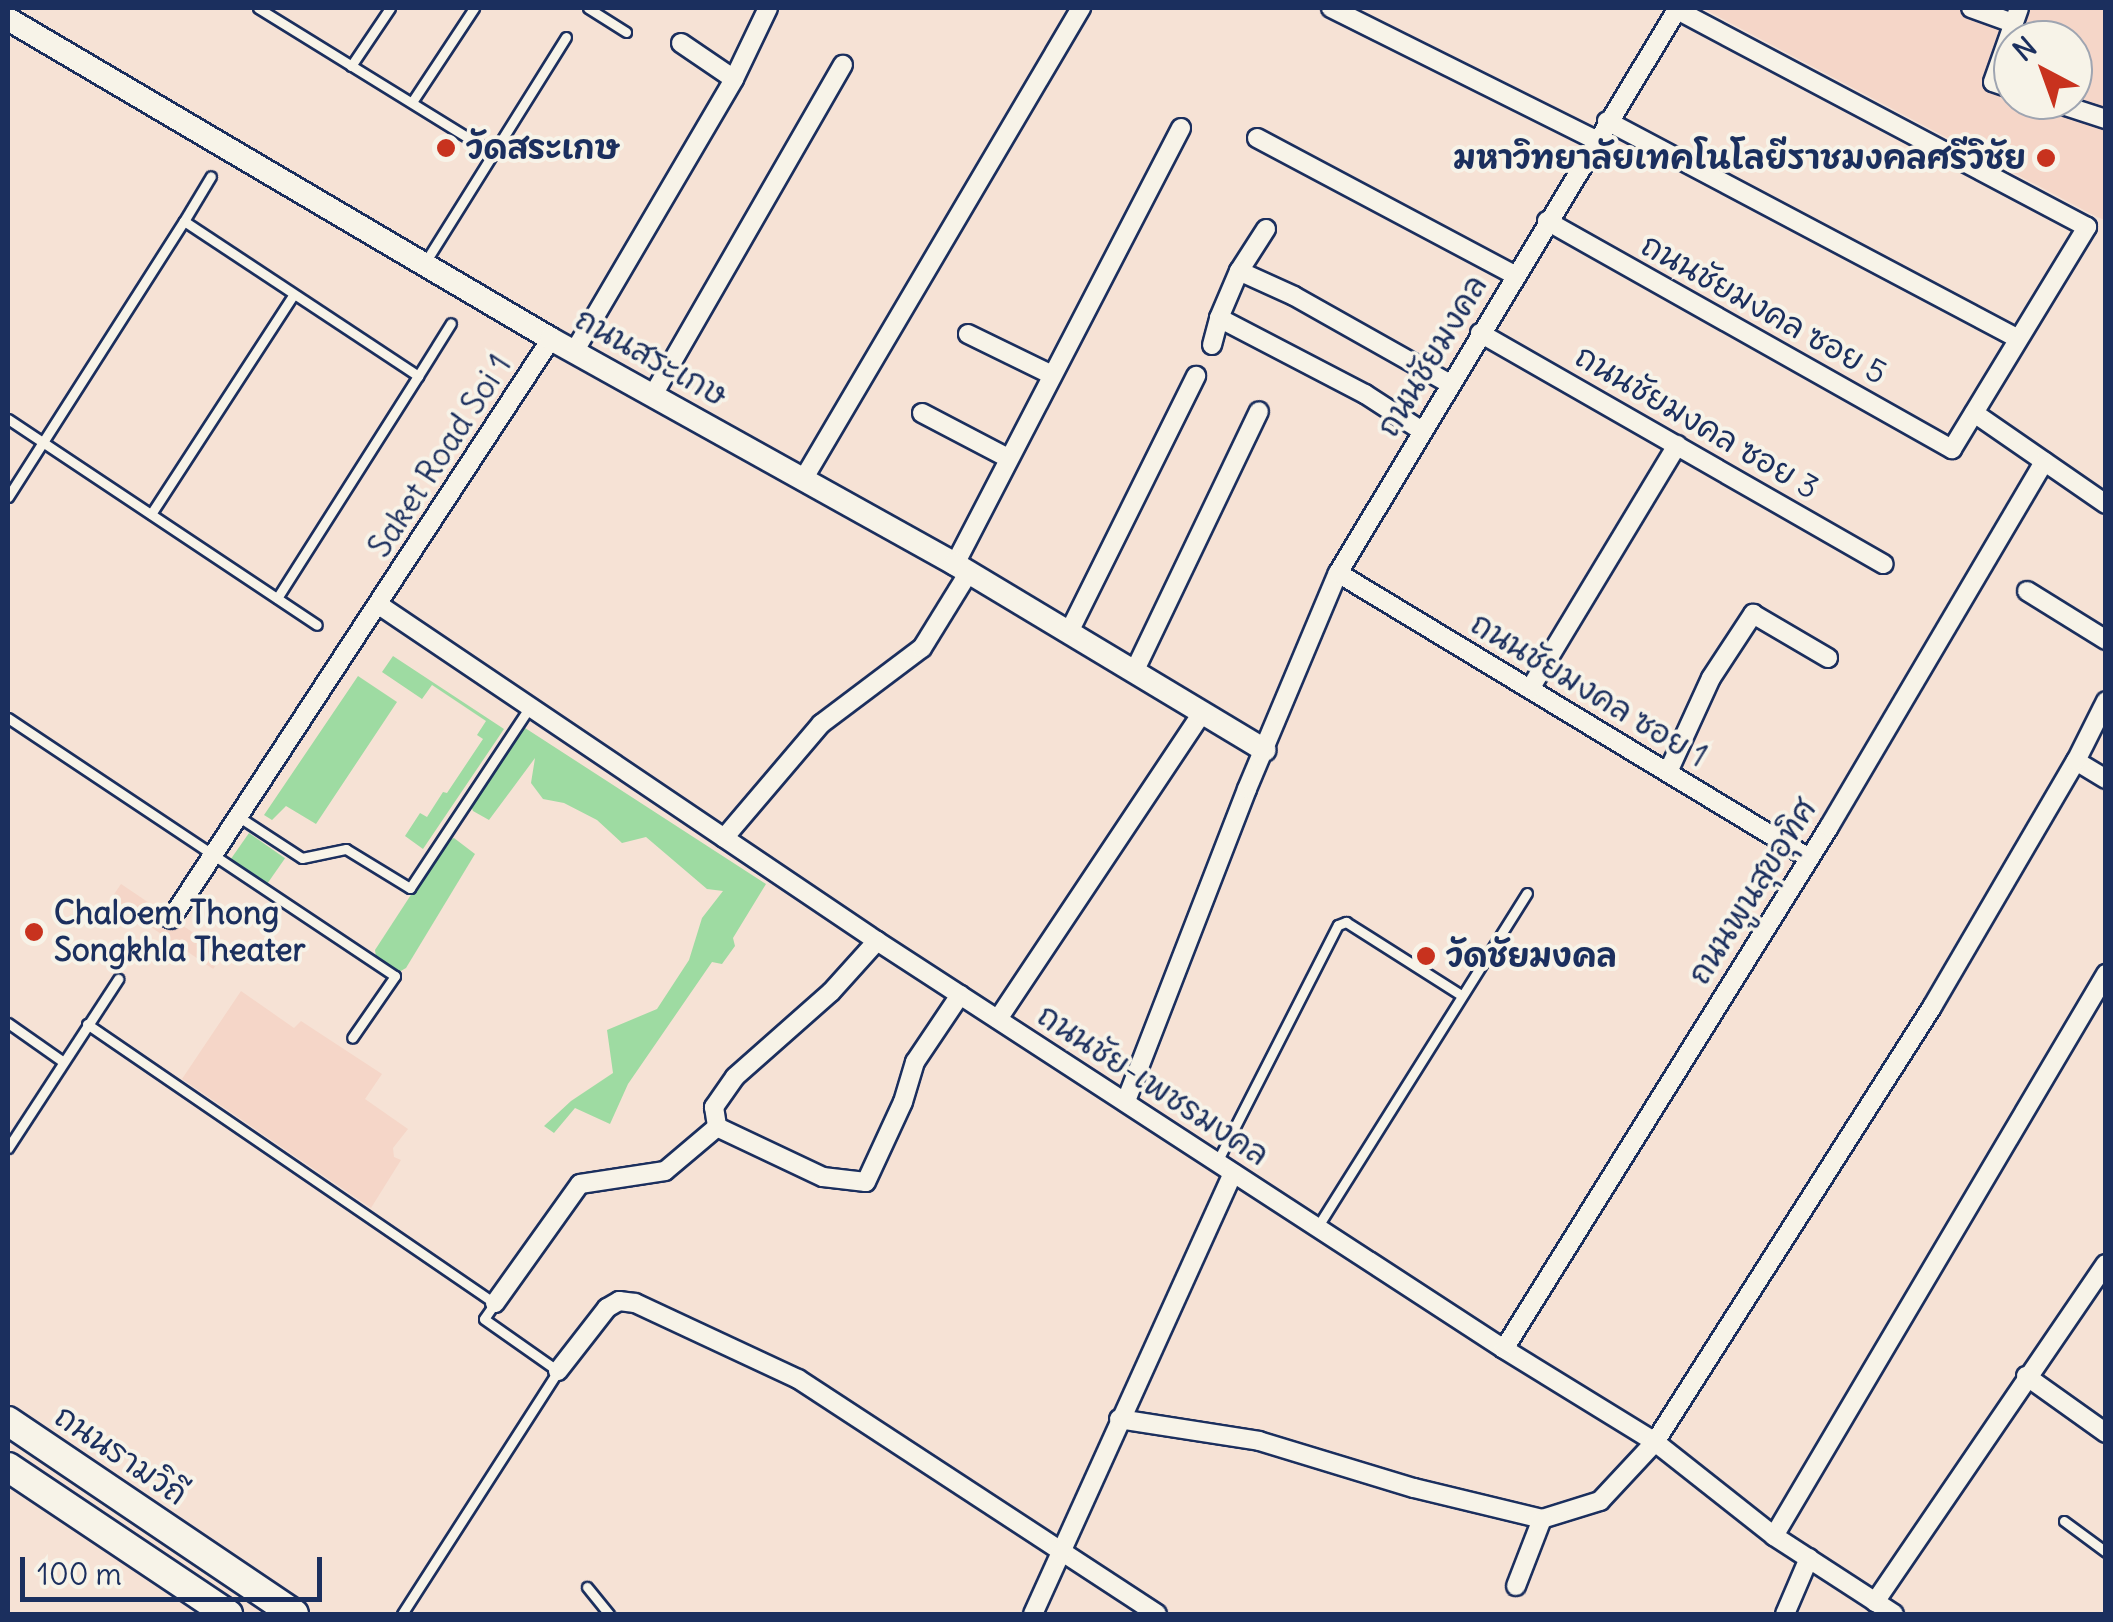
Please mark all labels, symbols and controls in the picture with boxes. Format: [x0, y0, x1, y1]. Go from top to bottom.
north arrow [1993, 20, 2093, 120]
text: N [2006, 29, 2044, 69]
place label: วัดสระเกษ [466, 129, 620, 167]
marker: วัดสระเกษ [435, 137, 457, 159]
place label: มหาวิทยาลัยเทคโนโลยีราชมงคลศรีวิชัย [1453, 139, 2026, 177]
marker: มหาวิทยาลัยเทคโนโลยีราชมงคลศรีวิชัย [2035, 147, 2057, 169]
street label: ถนนชัยมงคล ซอย 5 [1635, 226, 1893, 392]
street label: ถนนชัยมงคล [1369, 268, 1495, 444]
street label: ถนนสระเกษ [568, 300, 734, 414]
street label: ถนนชัยมงคล ซอย 3 [1569, 337, 1825, 507]
street label: Saket Road Soi 1 [360, 348, 520, 564]
street label: ถนนชัยมงคล ซอย 1 [1464, 604, 1714, 776]
street label: ถนนพูนสุขอุทิศ [1680, 793, 1824, 991]
place label: Chaloem Thong Songkhla Theater [54, 895, 305, 970]
marker: Chaloem Thong Songkhla Theater [23, 921, 45, 943]
place label: วัดชัยมงคล [1446, 937, 1617, 975]
marker: วัดชัยมงคล [1415, 945, 1437, 967]
street label: ถนนชัย-เพชรมงคล [1030, 996, 1276, 1174]
street label: ถนนรามวิถี [47, 1397, 195, 1513]
scale bar [25, 1537, 328, 1599]
text: 100 m [37, 1555, 122, 1593]

